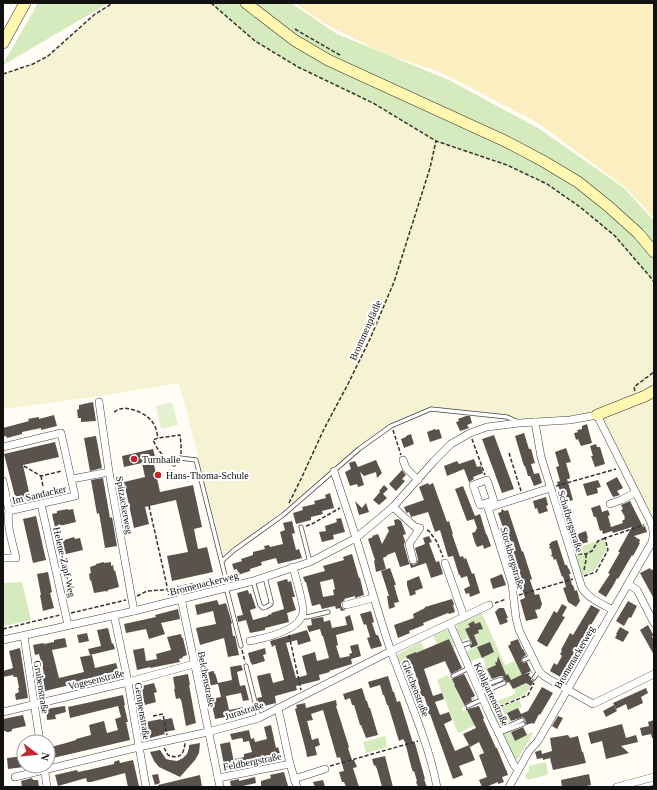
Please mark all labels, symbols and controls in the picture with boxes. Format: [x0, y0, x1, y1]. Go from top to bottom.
street label: Brommenpfädle [347, 298, 384, 362]
marker: Turnhalle [129, 454, 139, 464]
place label: Turnhalle [142, 454, 181, 465]
marker: Hans-Thoma-Schule [153, 470, 163, 480]
place label: Hans-Thoma-Schule [166, 470, 249, 481]
street label: Spitzackerweg [114, 475, 135, 535]
street label: Im Sandacker [11, 483, 68, 506]
street label: Schafbergstraße [556, 489, 585, 554]
street label: Helene-Zapf-Weg [51, 526, 78, 598]
street label: Stockbergstraße [498, 526, 527, 591]
street label: Bromenackerweg [169, 570, 240, 597]
street label: Bromenackerweg [552, 624, 597, 691]
street label: Belchenstraße [196, 650, 217, 708]
street label: Gleichenstraße [400, 658, 432, 719]
street label: Grubenstraße [32, 660, 51, 715]
street label: Köhlgartenstraße [472, 661, 511, 728]
street label: Vogesenstraße [67, 667, 126, 692]
street label: Gempenstraße [133, 682, 153, 741]
street label: Jurastraße [223, 699, 266, 722]
north arrow [16, 734, 56, 774]
street label: Feldbergstraße [222, 750, 283, 773]
text: N [39, 751, 52, 762]

